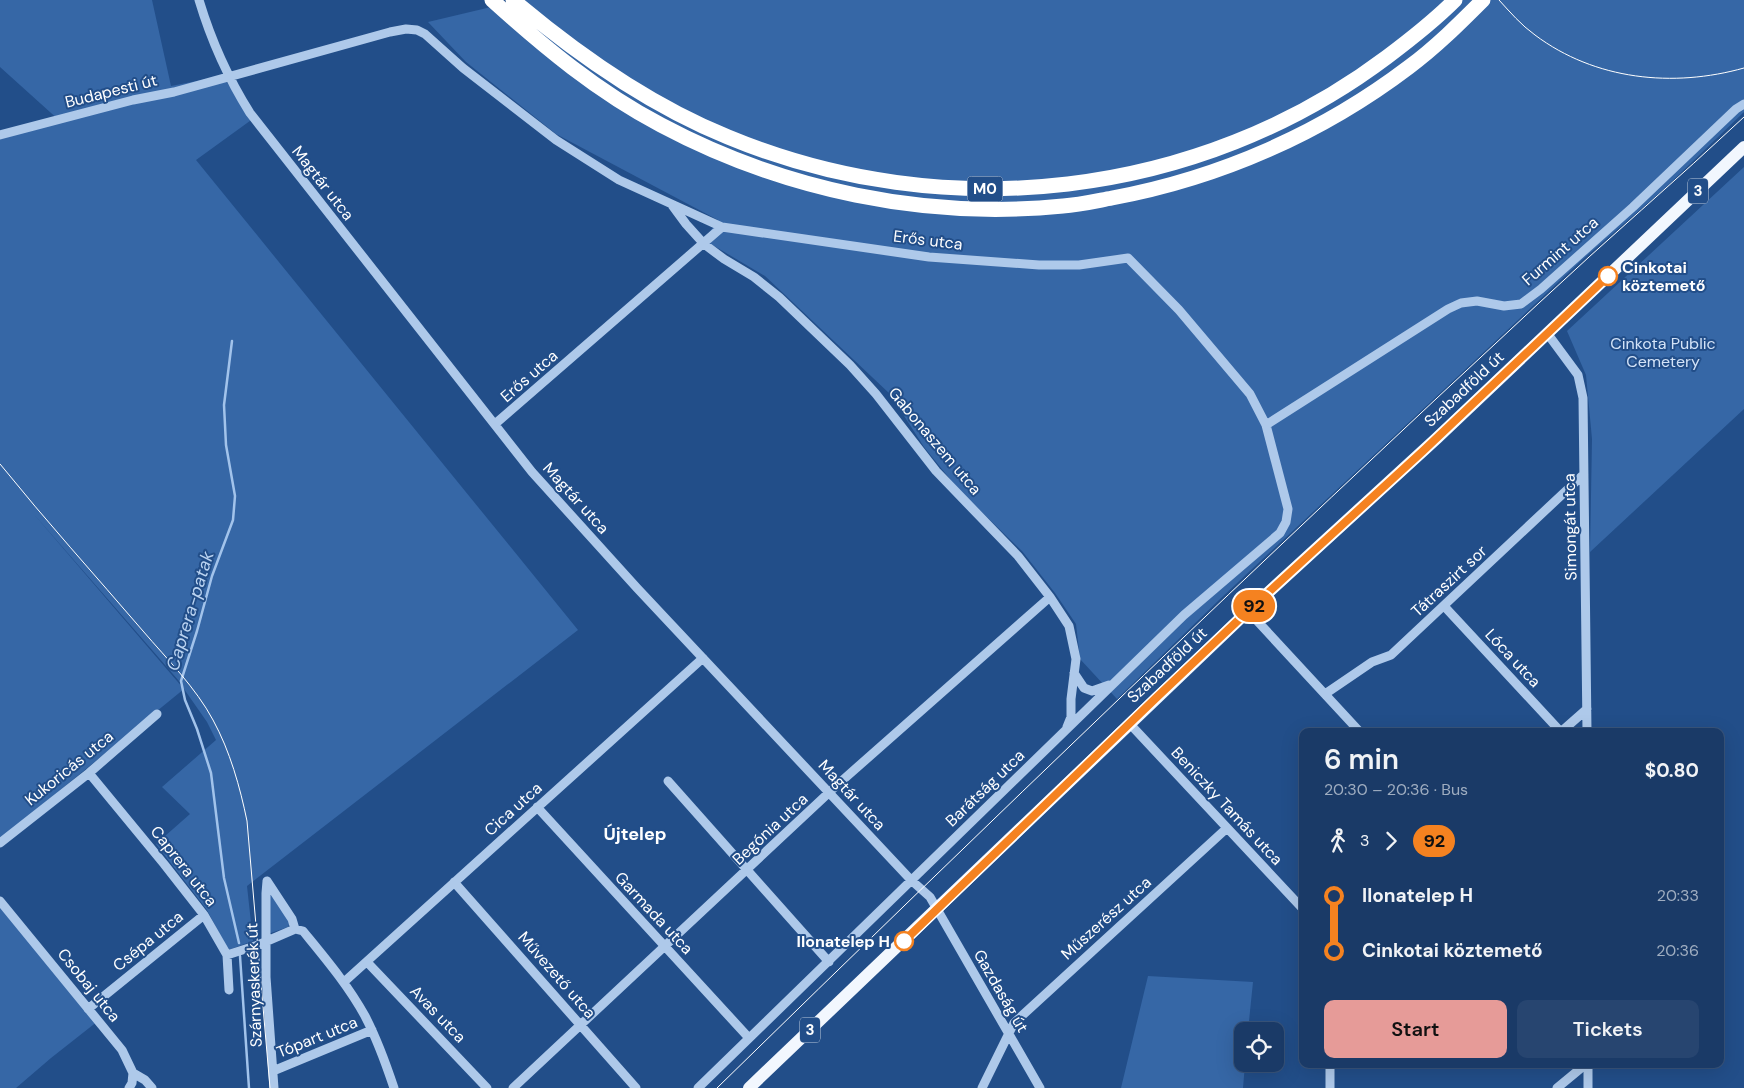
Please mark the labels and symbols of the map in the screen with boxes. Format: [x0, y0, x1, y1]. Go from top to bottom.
street label: Budapesti út [63, 69, 159, 113]
street label: Magtár utca [287, 141, 359, 225]
road number: M0 [968, 176, 1002, 202]
road number: 3 [1688, 178, 1708, 204]
street label: Furmint utca [1517, 212, 1603, 290]
street label: Erős utca [892, 225, 964, 255]
place label: Cinkotai köztemető [1622, 257, 1706, 296]
marker: Cinkotai köztemető [1598, 266, 1618, 286]
park label: Cinkota Public Cemetery [1610, 333, 1716, 372]
street label: Erős utca [496, 345, 562, 407]
street label: Szabadföld út [1420, 347, 1508, 431]
street label: Gabonaszem utca [884, 383, 986, 499]
street label: Magtár utca [538, 458, 614, 538]
street label: Simongát utca [1559, 473, 1581, 581]
street label: Tátraszirt sor [1407, 540, 1491, 622]
water label: Caprera-patak [160, 548, 220, 674]
line badge: 92 [1232, 590, 1276, 622]
street label: Szabadföld út [1123, 623, 1211, 707]
street label: Lóca utca [1481, 624, 1545, 692]
street label: Kukoricás utca [20, 726, 118, 810]
street label: Beniczky Tamás utca [1167, 742, 1287, 870]
street label: Barátság utca [941, 745, 1029, 831]
street label: Magtár utca [814, 755, 890, 835]
street label: Cica utca [480, 778, 546, 840]
street label: Begónia utca [728, 789, 812, 869]
street label: Caprera utca [146, 821, 222, 911]
district label: Újtelep [603, 822, 667, 846]
street label: Garmada utca [610, 867, 698, 959]
street label: Műszerész utca [1056, 872, 1156, 964]
street label: Csépa utca [109, 906, 187, 976]
street label: Szárnyaskerék út [241, 922, 267, 1048]
street label: Művezető utca [513, 927, 601, 1023]
place label: Ilonatelep H [797, 931, 890, 952]
marker: Ilonatelep H [894, 931, 914, 951]
street label: Csobaj utca [53, 944, 125, 1026]
street label: Gazdaság út [969, 946, 1033, 1036]
street label: Avas utca [405, 981, 471, 1047]
street label: Tópart utca [274, 1011, 360, 1063]
road number: 3 [800, 1018, 820, 1042]

